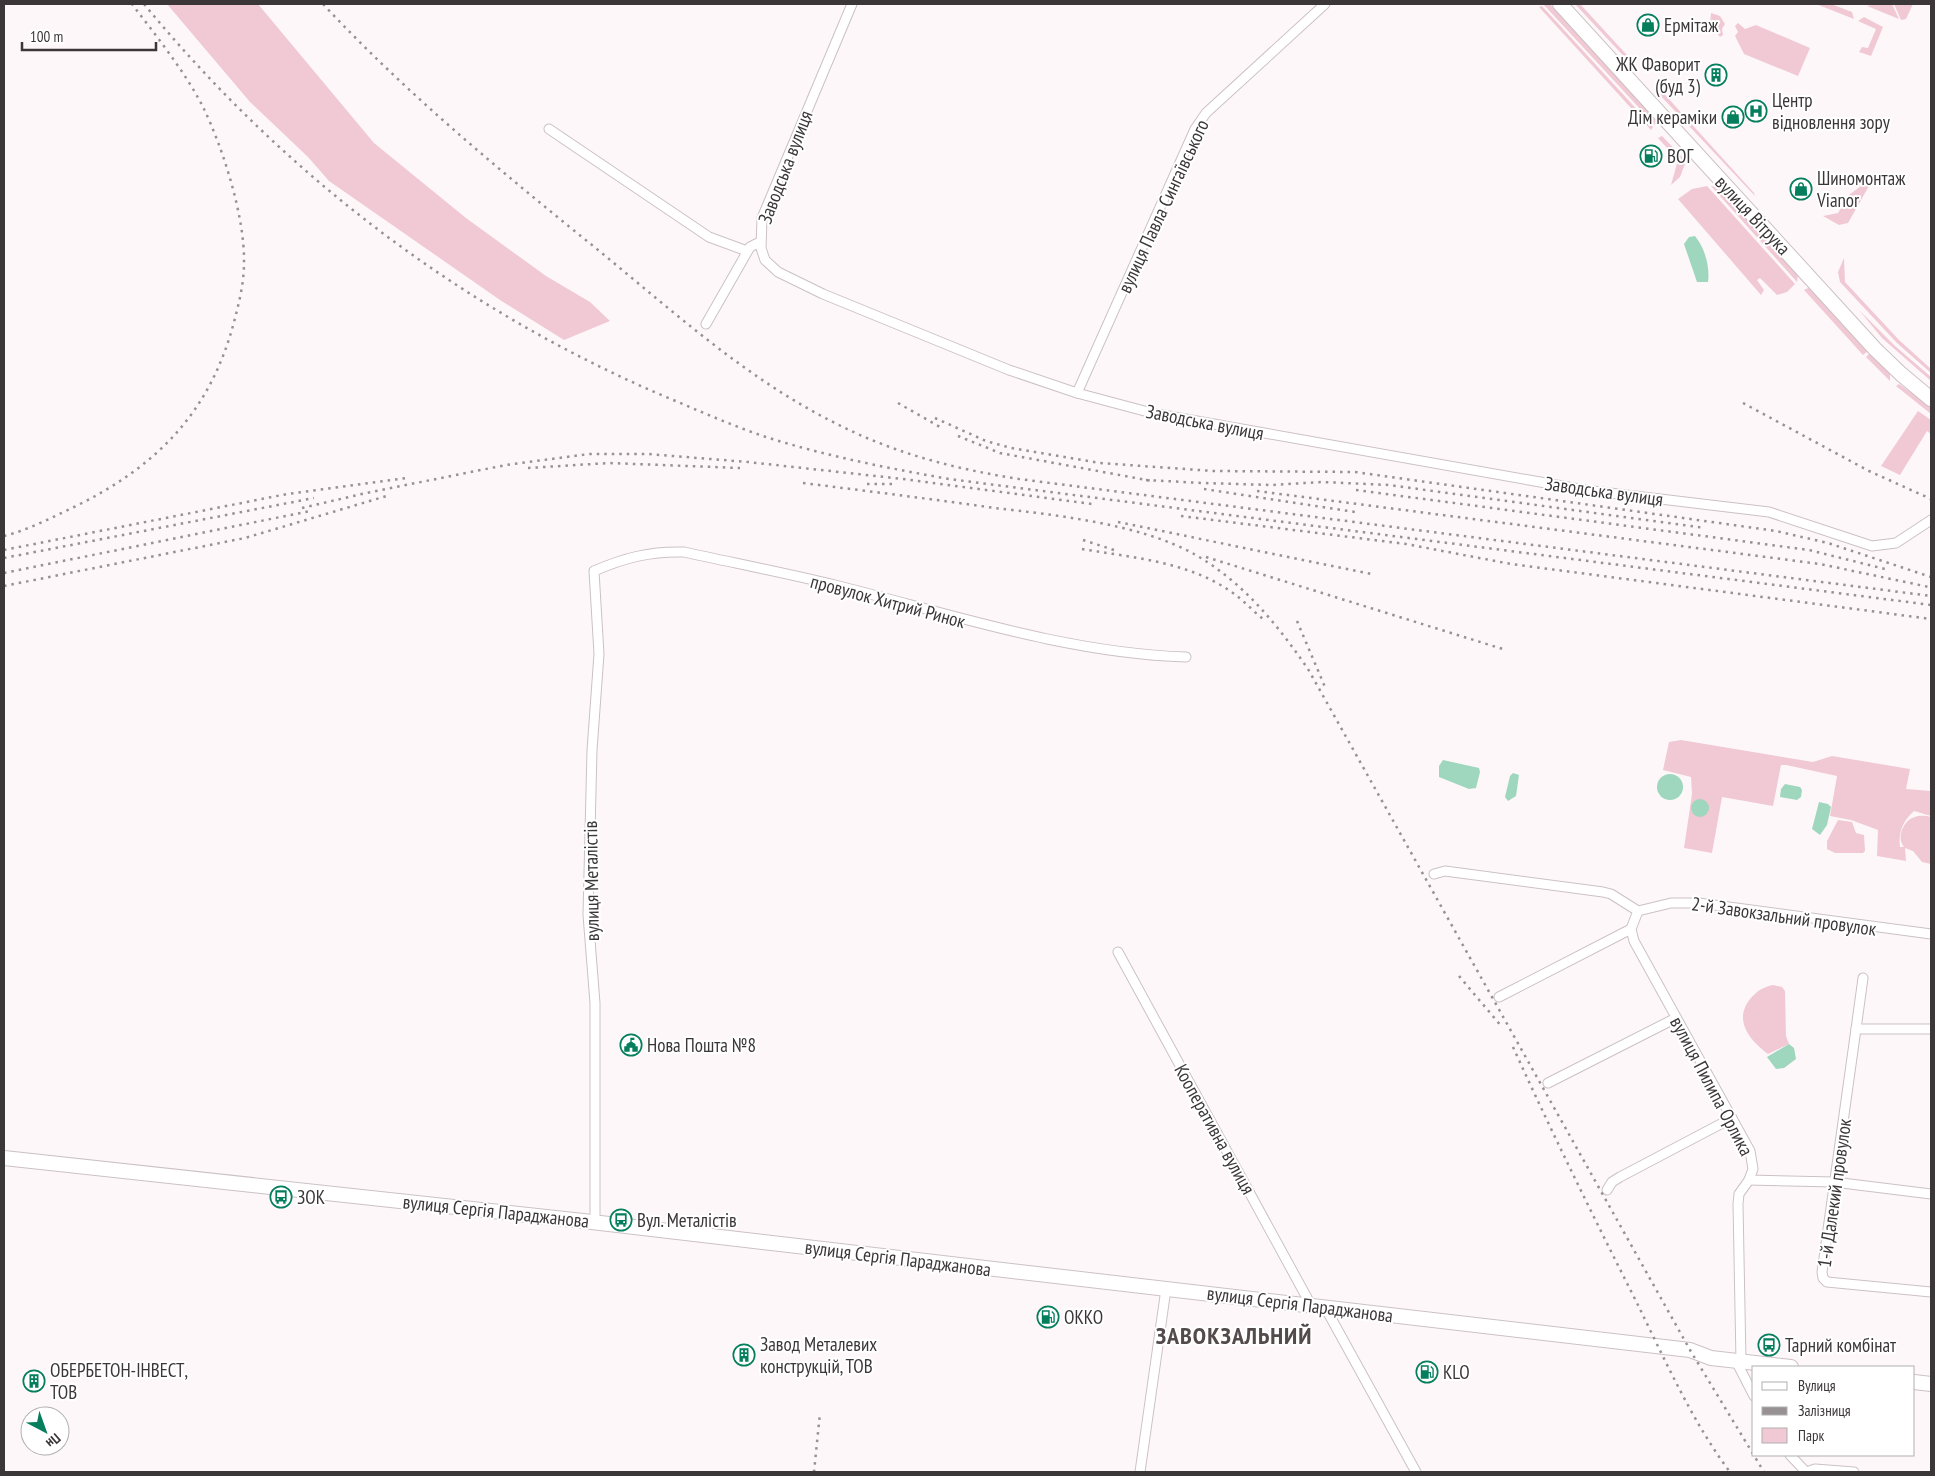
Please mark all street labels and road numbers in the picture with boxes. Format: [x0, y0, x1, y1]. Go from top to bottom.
street label: Заводська вулиця [752, 107, 818, 227]
street label: вулиця Павла Сингаївського [1112, 115, 1214, 297]
street label: вулиця Вітрука [1710, 170, 1796, 260]
street label: Заводська вулиця [1144, 399, 1266, 445]
street label: Заводська вулиця [1543, 471, 1665, 511]
street label: провулок Хитрий Ринок [808, 569, 969, 633]
street label: вулиця Металістів [578, 821, 604, 941]
street label: 2-й Завокзальний провулок [1690, 891, 1878, 941]
street label: вулиця Пилипа Орлика [1665, 1012, 1759, 1160]
street label: Кооперативна вулиця [1169, 1060, 1261, 1198]
street label: 1-й Далекий провулок [1812, 1116, 1856, 1269]
street label: вулиця Сергія Параджанова [402, 1189, 590, 1233]
street label: вулиця Сергія Параджанова [804, 1235, 992, 1281]
street label: вулиця Сергія Параджанова [1206, 1281, 1394, 1327]

